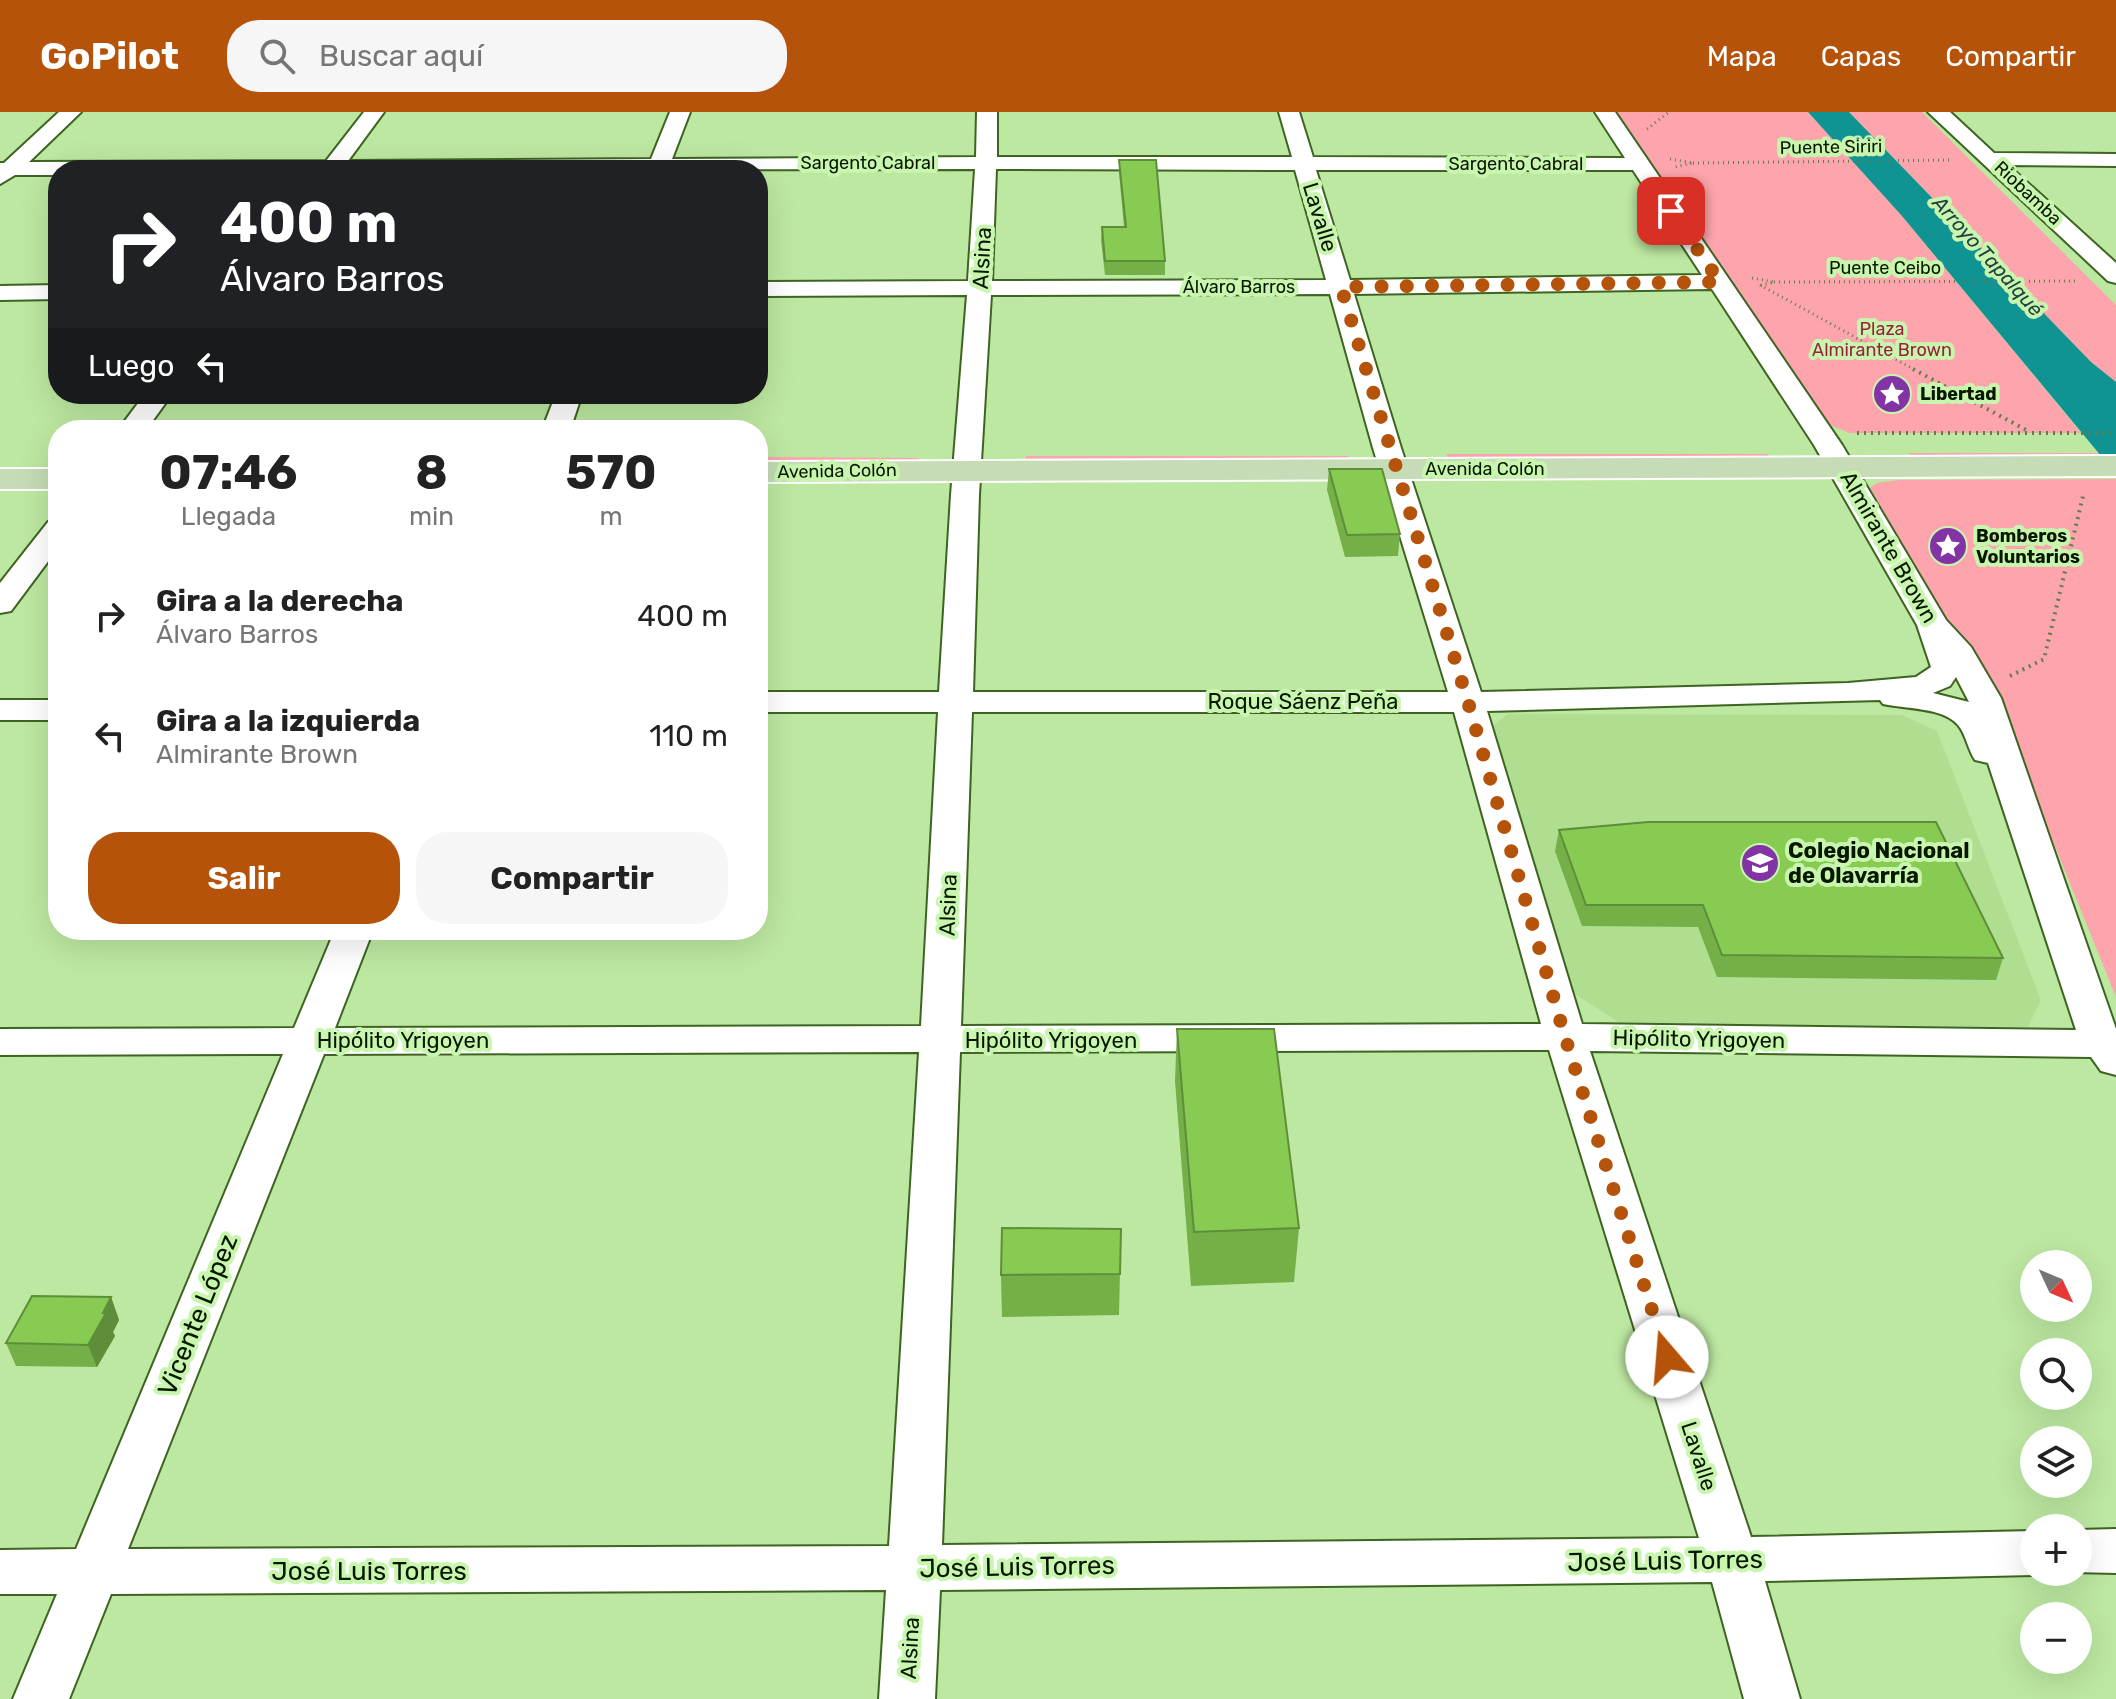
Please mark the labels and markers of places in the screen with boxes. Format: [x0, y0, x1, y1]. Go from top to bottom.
pin [1637, 177, 1705, 245]
place icon: Libertad [1871, 373, 1913, 415]
place label: Libertad [1920, 383, 1997, 405]
place icon: Bomberos Voluntarios [1927, 525, 1969, 567]
place label: Bomberos Voluntarios [1976, 525, 2080, 568]
place label: Colegio Nacional de Olavarría [1788, 837, 1970, 889]
school or university icon: Colegio Nacional de Olavarría [1739, 842, 1781, 884]

